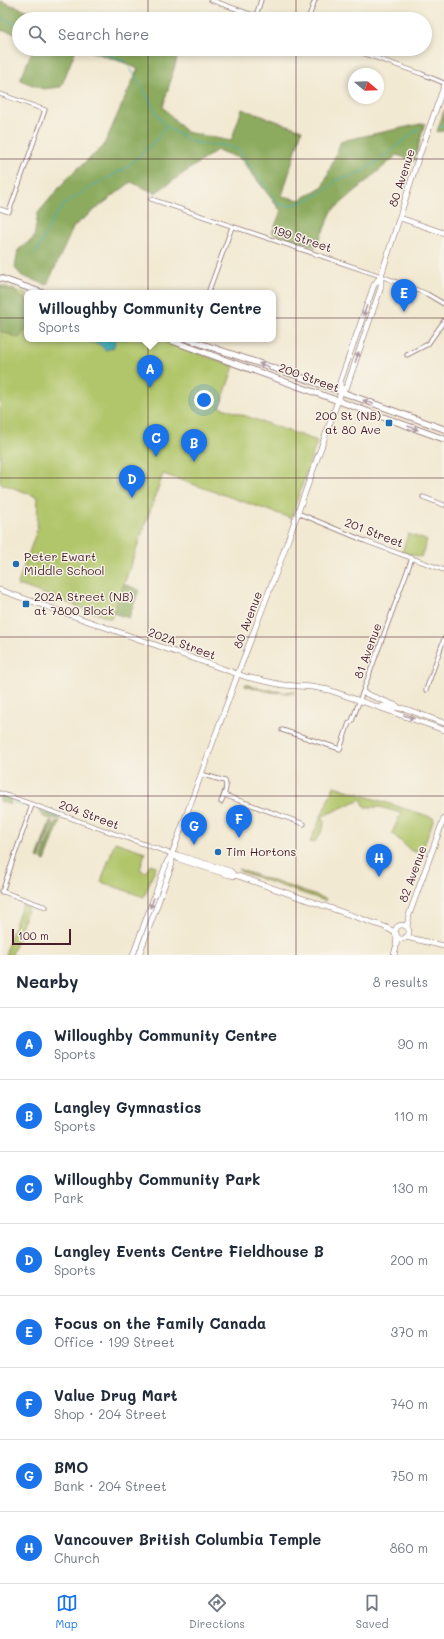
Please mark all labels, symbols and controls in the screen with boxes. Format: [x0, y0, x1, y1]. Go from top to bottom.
search box [12, 12, 432, 56]
icon: search [26, 23, 48, 45]
text: Search here [58, 24, 149, 44]
north arrow [348, 68, 384, 104]
street label: 80 Avenue [384, 147, 418, 209]
street label: 199 Street [271, 221, 334, 255]
pin: E [391, 279, 417, 312]
popup [24, 290, 276, 342]
text: Willoughby Community Centre [39, 298, 262, 318]
one-way arrow [361, 305, 367, 317]
text: Sports [39, 318, 80, 335]
one-way arrow [354, 351, 360, 363]
pin: A [137, 355, 163, 388]
street label: 200 Street [277, 359, 342, 395]
one-way arrow [258, 361, 270, 367]
your location [194, 390, 214, 410]
one-way arrow [361, 398, 373, 404]
place label: 200 St (NB) at 80 Ave [315, 407, 381, 437]
marker: 200 St (NB) at 80 Ave [384, 418, 394, 428]
pin: C [143, 424, 169, 457]
one-way arrow [408, 425, 420, 431]
pin: B [181, 429, 207, 462]
pin: D [119, 465, 145, 498]
street label: 201 Street [343, 514, 406, 551]
place label: Peter Ewart Middle School [24, 548, 105, 578]
marker: Peter Ewart Middle School [11, 559, 21, 569]
place label: 202A Street (NB) at 7800 Block [34, 588, 133, 618]
street label: 80 Avenue [229, 589, 265, 651]
marker: 202A Street (NB) at 7800 Block [21, 599, 31, 609]
street label: 81 Avenue [350, 621, 384, 681]
street label: 202A Street [146, 623, 218, 663]
one-way arrow [403, 715, 415, 721]
street label: 204 Street [57, 796, 122, 832]
pin: F [226, 805, 252, 838]
pin: G [181, 812, 207, 845]
place label: Tim Hortons [226, 843, 297, 859]
street label: 82 Avenue [394, 843, 430, 904]
pin: H [366, 844, 392, 877]
marker: Tim Hortons [213, 847, 223, 857]
one-way arrow [149, 897, 155, 909]
scale bar [12, 927, 71, 946]
text: 100 m [18, 928, 49, 943]
text: Nearby [16, 970, 78, 992]
text: 8 results [373, 973, 428, 990]
text: Willoughby Community Centre [54, 1025, 277, 1045]
text: A [24, 1035, 34, 1052]
text: 90 m [398, 1035, 428, 1052]
text: Sports [54, 1045, 96, 1062]
text: Langley Gymnastics [54, 1097, 201, 1117]
text: B [25, 1107, 33, 1124]
text: 110 m [394, 1107, 428, 1124]
text: Sports [54, 1117, 96, 1134]
text: Willoughby Community Park [54, 1169, 260, 1189]
text: C [24, 1179, 34, 1196]
text: 130 m [392, 1179, 428, 1196]
text: Park [54, 1189, 83, 1206]
text: Langley Events Centre Fieldhouse B [54, 1241, 324, 1261]
text: D [24, 1251, 34, 1268]
text: 200 m [390, 1251, 428, 1268]
text: Sports [54, 1261, 96, 1278]
text: Focus on the Family Canada [54, 1313, 266, 1333]
text: E [25, 1323, 33, 1340]
text: 370 m [391, 1323, 428, 1340]
text: Office · 199 Street [54, 1333, 175, 1350]
text: Value Drug Mart [54, 1385, 177, 1405]
text: F [25, 1395, 33, 1412]
text: 740 m [391, 1395, 428, 1412]
text: Shop · 204 Street [54, 1405, 167, 1422]
text: BMO [54, 1457, 88, 1477]
text: G [24, 1467, 34, 1484]
text: 750 m [391, 1467, 428, 1484]
text: Bank · 204 Street [54, 1477, 167, 1494]
text: Vancouver British Columbia Temple [54, 1529, 321, 1549]
text: H [24, 1539, 34, 1556]
text: 860 m [390, 1539, 428, 1556]
text: Church [54, 1549, 99, 1566]
tab: Map [56, 1592, 78, 1631]
tab: Directions [189, 1592, 245, 1631]
tab: Saved [356, 1592, 388, 1631]

